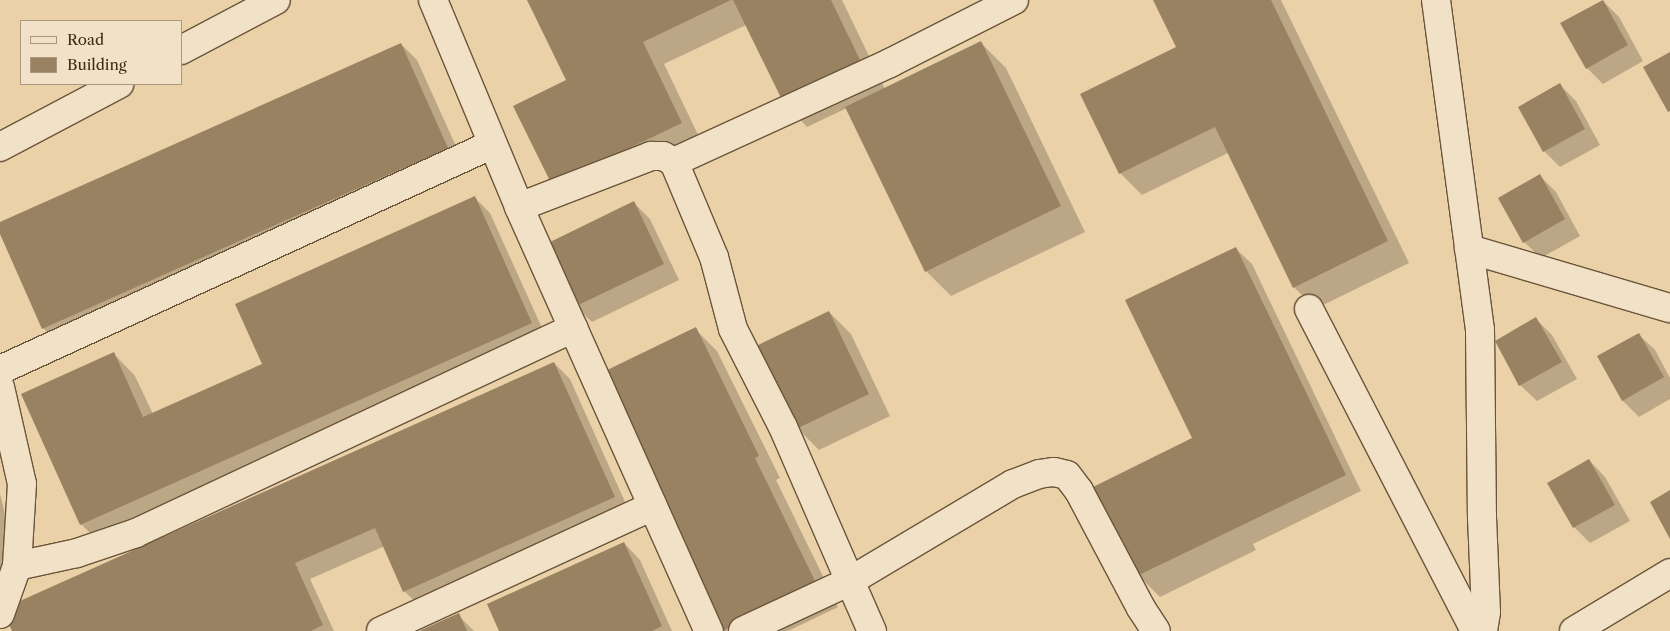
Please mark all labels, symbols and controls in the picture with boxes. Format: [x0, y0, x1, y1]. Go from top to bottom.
legend [20, 20, 182, 85]
text: Road [67, 30, 104, 49]
text: Building [67, 55, 127, 74]

